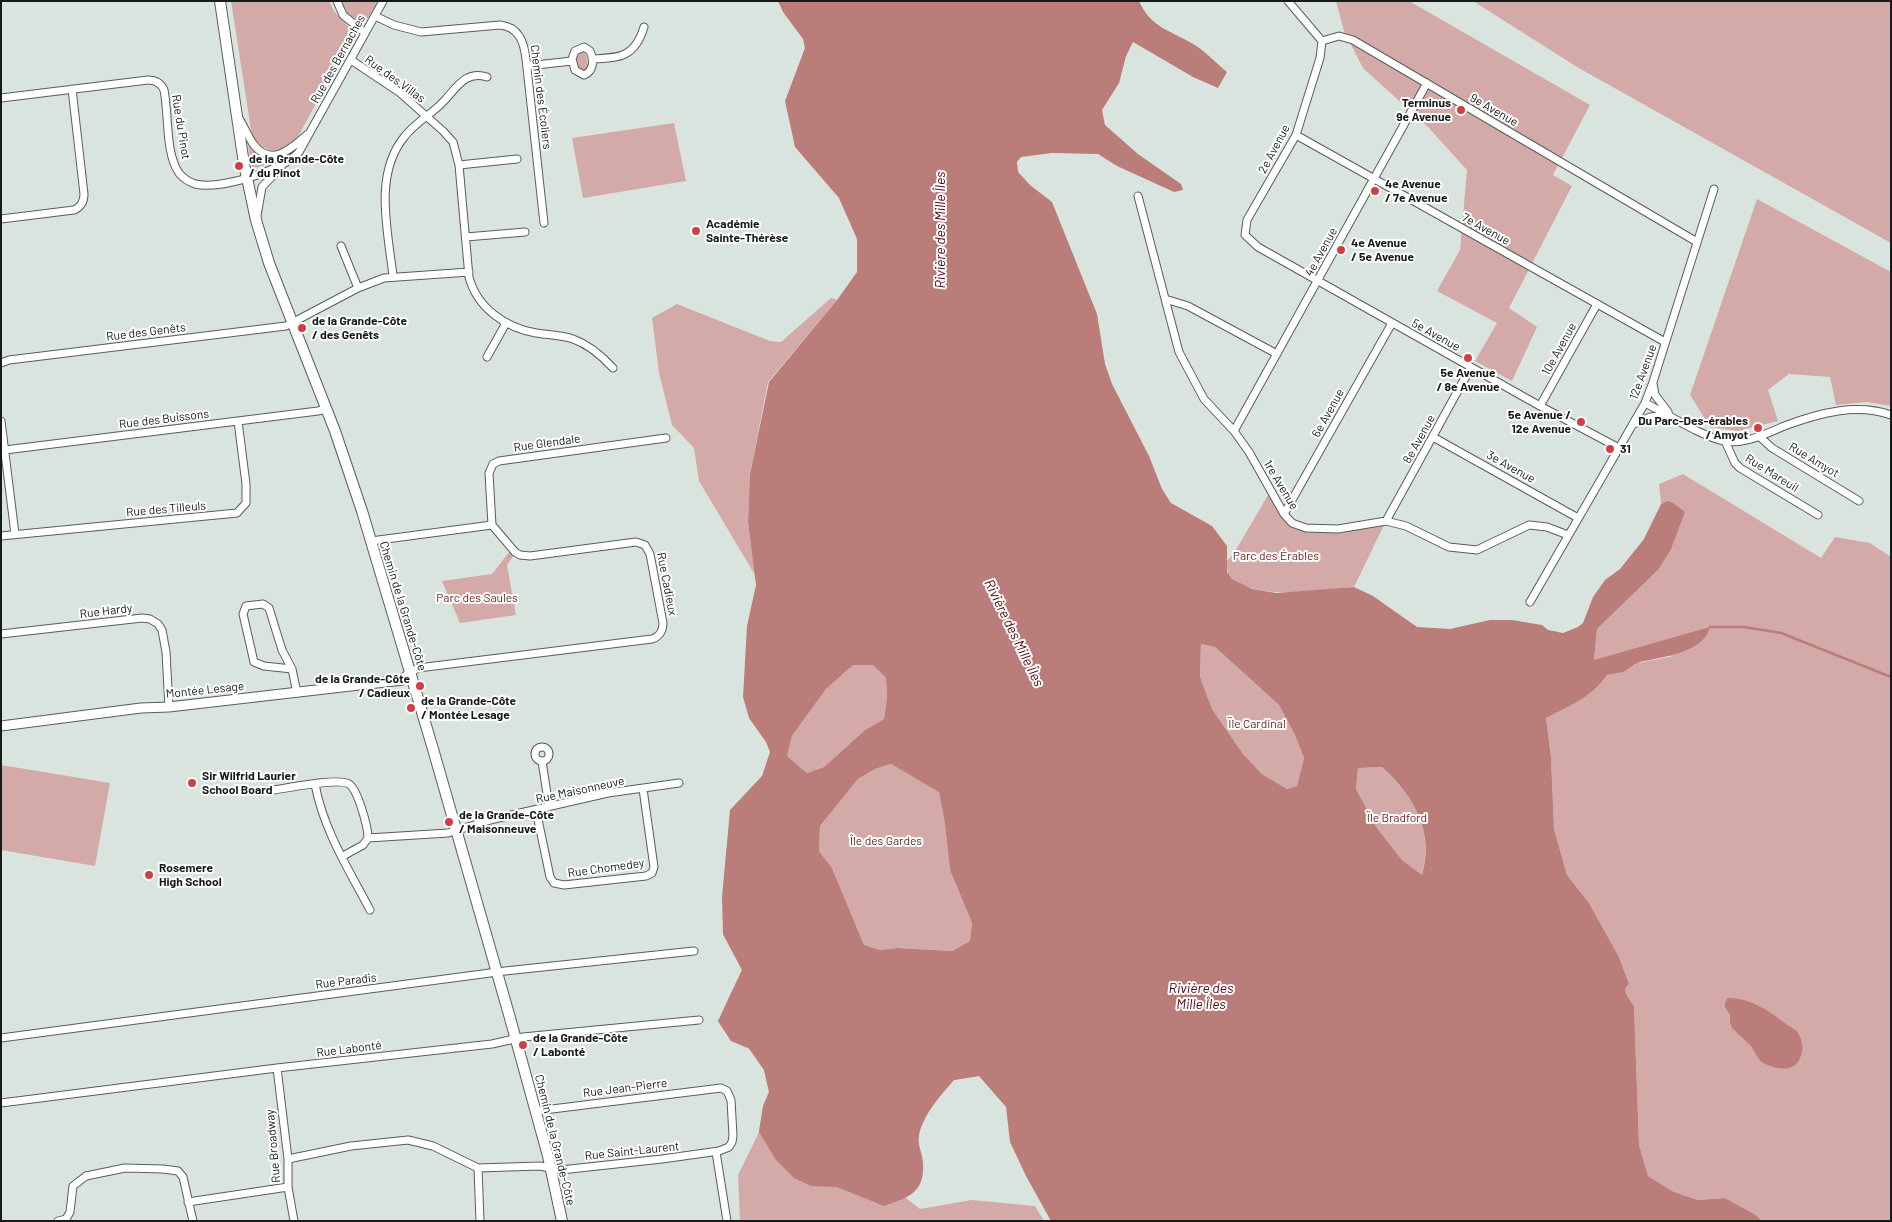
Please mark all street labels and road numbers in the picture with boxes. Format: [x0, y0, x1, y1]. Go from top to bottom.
street label: Rue des Bernaches [308, 12, 368, 106]
street label: Chemin des Écoliers [527, 44, 555, 150]
street label: Rue des Villas [362, 52, 428, 106]
street label: 9e Avenue [1467, 90, 1521, 130]
street label: Rue du Pinot [169, 94, 193, 160]
street label: 2e Avenue [1255, 122, 1293, 176]
street label: 7e Avenue [1460, 210, 1512, 248]
street label: 4e Avenue [1302, 225, 1340, 279]
street label: 5e Avenue [1409, 316, 1463, 354]
street label: Rue des Genêts [105, 320, 187, 344]
street label: 10e Avenue [1539, 320, 1579, 378]
street label: 12e Avenue [1626, 342, 1660, 402]
street label: 6e Avenue [1309, 386, 1347, 440]
street label: Rue des Buissons [118, 406, 210, 432]
street label: 8e Avenue [1400, 412, 1438, 466]
street label: Rue Glendale [513, 431, 581, 455]
street label: Rue Amyot [1786, 439, 1842, 481]
street label: 3e Avenue [1484, 448, 1538, 486]
street label: Rue Mareuil [1743, 451, 1801, 495]
street label: 1re Avenue [1261, 458, 1301, 512]
street label: Rue des Tilleuls [125, 498, 207, 520]
street label: Chemin de la Grande-Côte [376, 540, 430, 672]
street label: Rue Cadieux [654, 551, 680, 617]
street label: Rue Hardy [79, 601, 133, 621]
street label: Montée Lesage [165, 679, 245, 701]
street label: Rue Maisonneuve [534, 774, 626, 806]
street label: Rue Chomedey [567, 855, 645, 881]
street label: Rue Paradis [315, 970, 377, 992]
street label: Rue Labonté [316, 1038, 382, 1060]
street label: Chemin de la Grande-Côte [532, 1073, 578, 1207]
street label: Rue Jean-Pierre [582, 1076, 668, 1100]
street label: Rue Broadway [263, 1109, 283, 1183]
street label: Rue Saint-Laurent [584, 1139, 680, 1163]

